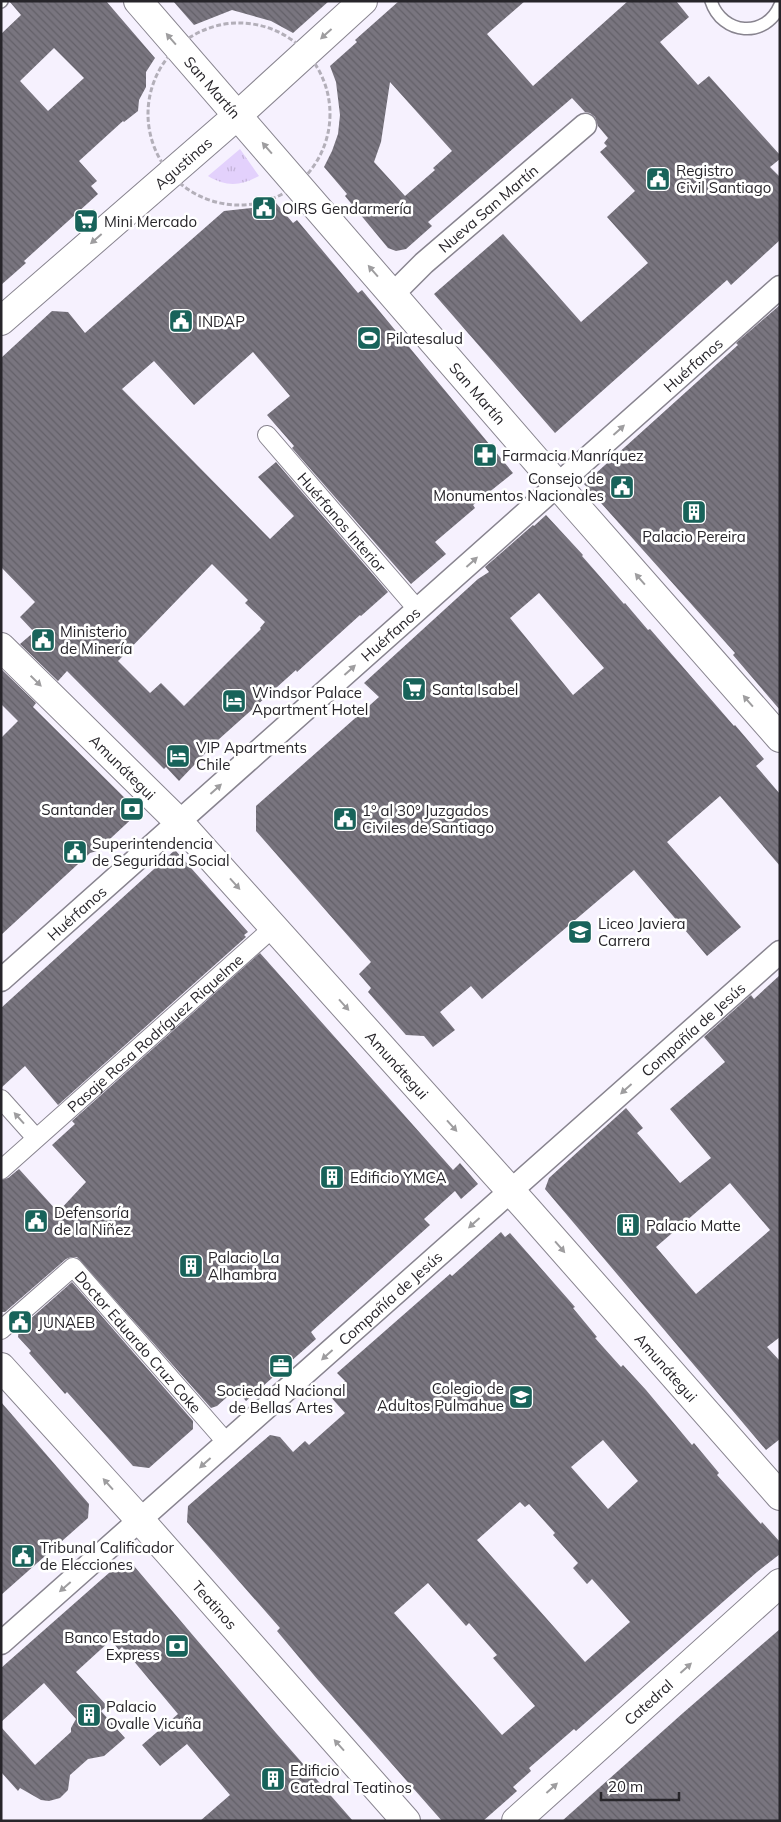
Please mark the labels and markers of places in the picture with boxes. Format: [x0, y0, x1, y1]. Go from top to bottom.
place label: Registro Civil Santiago [676, 161, 771, 197]
public building icon: Registro Civil Santiago [645, 166, 671, 192]
public building icon: OIRS Gendarmería [251, 195, 277, 221]
place label: OIRS Gendarmería [282, 199, 412, 218]
supermarket icon: Mini Mercado [73, 208, 99, 234]
place label: Mini Mercado [104, 212, 197, 231]
public building icon: INDAP [168, 308, 194, 334]
place label: INDAP [198, 312, 245, 331]
sports icon: Pilatesalud [356, 325, 382, 351]
place label: Pilatesalud [386, 329, 463, 348]
pharmacy icon: Farmacia Manríquez [472, 442, 498, 468]
place label: Farmacia Manríquez [502, 446, 644, 465]
place label: Consejo de Monumentos Nacionales [433, 469, 604, 505]
public building icon: Consejo de Monumentos Nacionales [609, 474, 635, 500]
building icon: Palacio Pereira [681, 499, 707, 525]
place label: Palacio Pereira [642, 527, 746, 546]
place label: Ministerio de Minería [60, 622, 132, 658]
public building icon: Ministerio de Minería [30, 627, 56, 653]
supermarket icon: Santa Isabel [401, 676, 427, 702]
place label: Santa Isabel [432, 680, 518, 699]
place label: Windsor Palace Apartment Hotel [252, 683, 368, 719]
hotel icon: Windsor Palace Apartment Hotel [221, 688, 247, 714]
place label: VIP Apartments Chile [196, 738, 307, 774]
hotel icon: VIP Apartments Chile [165, 743, 191, 769]
bank icon: Santander [119, 796, 145, 822]
place label: Santander [41, 800, 115, 819]
place label: 1° al 30° Juzgados Civiles de Santiago [362, 801, 494, 837]
public building icon: 1° al 30° Juzgados Civiles de Santiago [332, 806, 358, 832]
place label: Superintendencia de Seguridad Social [92, 834, 230, 870]
public building icon: Superintendencia de Seguridad Social [62, 839, 88, 865]
place label: Liceo Javiera Carrera [598, 914, 686, 950]
school or university icon: Liceo Javiera Carrera [567, 919, 593, 945]
building icon: Edificio YMCA [319, 1164, 345, 1190]
place label: Edificio YMCA [350, 1168, 447, 1187]
place label: Defensoría de la Niñez [54, 1203, 131, 1239]
public building icon: Defensoría de la Niñez [23, 1208, 49, 1234]
building icon: Palacio Matte [615, 1212, 641, 1238]
place label: Palacio Matte [646, 1216, 741, 1235]
place label: Palacio La Alhambra [208, 1248, 280, 1284]
building icon: Palacio La Alhambra [178, 1253, 204, 1279]
public building icon: JUNAEB [7, 1309, 33, 1335]
place label: JUNAEB [38, 1313, 95, 1332]
office icon: Sociedad Nacional de Bellas Artes [268, 1353, 294, 1379]
place label: Colegio de Adultos Pulmahue [377, 1379, 504, 1415]
place label: Sociedad Nacional de Bellas Artes [216, 1381, 346, 1417]
school or university icon: Colegio de Adultos Pulmahue [508, 1384, 534, 1410]
place label: Tribunal Calificador de Elecciones [40, 1538, 175, 1574]
public building icon: Tribunal Calificador de Elecciones [10, 1543, 36, 1569]
place label: Banco Estado Express [64, 1628, 160, 1664]
bank icon: Banco Estado Express [164, 1633, 190, 1659]
place label: Palacio Ovalle Vicuña [106, 1697, 202, 1733]
building icon: Palacio Ovalle Vicuña [76, 1702, 102, 1728]
place label: Edificio Catedral Teatinos [290, 1761, 412, 1797]
building icon: Edificio Catedral Teatinos [260, 1766, 286, 1792]

